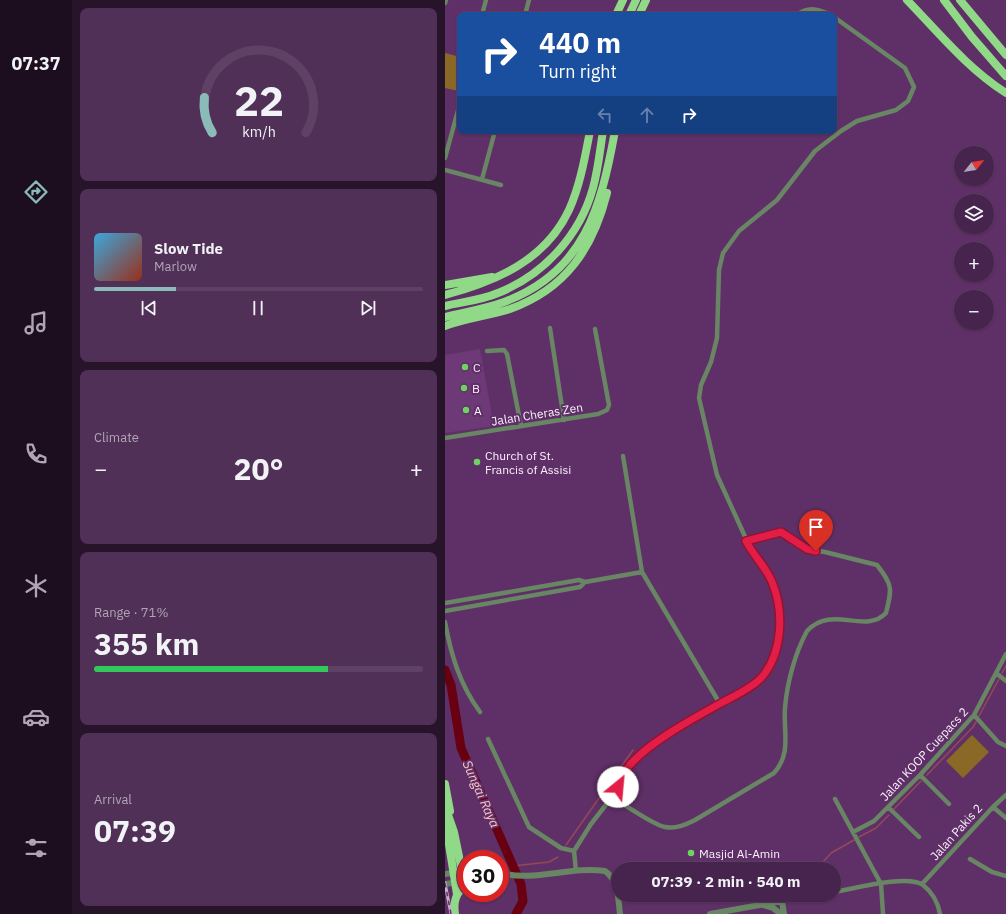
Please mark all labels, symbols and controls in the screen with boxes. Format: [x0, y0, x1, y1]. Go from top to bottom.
text: 440 m [539, 24, 621, 61]
icon: right [473, 28, 525, 80]
text: 07:37 [11, 52, 61, 75]
text: Turn right [539, 60, 617, 83]
text: 22 [234, 72, 283, 126]
icon: left [594, 104, 616, 126]
icon: ahead [636, 104, 658, 126]
icon: right [678, 104, 700, 126]
text: km/h [242, 121, 275, 140]
north arrow [954, 146, 994, 186]
map controls [954, 146, 994, 330]
icon: directions [22, 178, 50, 206]
button: layers [954, 194, 994, 234]
text: Slow Tide [154, 239, 223, 258]
button: + [954, 242, 994, 282]
text: Marlow [154, 258, 197, 275]
button: − [954, 290, 994, 330]
icon: previous [138, 297, 160, 319]
icon: pause [247, 297, 269, 319]
icon: next [357, 297, 379, 319]
icon: music [22, 309, 50, 337]
place label: C [473, 360, 481, 375]
marker: C [460, 362, 470, 372]
place label: B [472, 381, 480, 396]
marker: B [459, 383, 469, 393]
street label: Jalan Cheras Zen [490, 399, 584, 429]
place label: A [474, 403, 482, 418]
marker: A [461, 405, 471, 415]
text: Climate [94, 429, 139, 446]
icon: phone [22, 440, 50, 468]
place label: Church of St. Francis of Assisi [485, 448, 571, 477]
text: 20° [233, 449, 284, 488]
text: − [94, 454, 107, 483]
text: + [410, 454, 423, 483]
marker: Church of St. Francis of Assisi [472, 457, 482, 467]
pin [799, 510, 833, 551]
icon: arrive [805, 516, 827, 538]
icon: climate [22, 572, 50, 600]
text: Range · 71% [94, 604, 168, 621]
text: 355 km [94, 624, 199, 663]
icon: car [22, 703, 50, 731]
street label: Jalan KOOP Cuepacs 2 [877, 704, 971, 804]
water label: Sungai Raya [459, 758, 503, 830]
position arrow [597, 766, 639, 808]
text: Arrival [94, 791, 132, 808]
street label: Jalan Pakis 2 [927, 801, 985, 863]
text: 07:39 [94, 811, 176, 850]
icon: filters [22, 834, 50, 862]
place label: Masjid Al-Amin [699, 846, 780, 861]
marker: Masjid Al-Amin [686, 848, 696, 858]
speed limit sign: 30 [457, 850, 509, 902]
text: 07:39 · 2 min · 540 m [652, 872, 800, 891]

